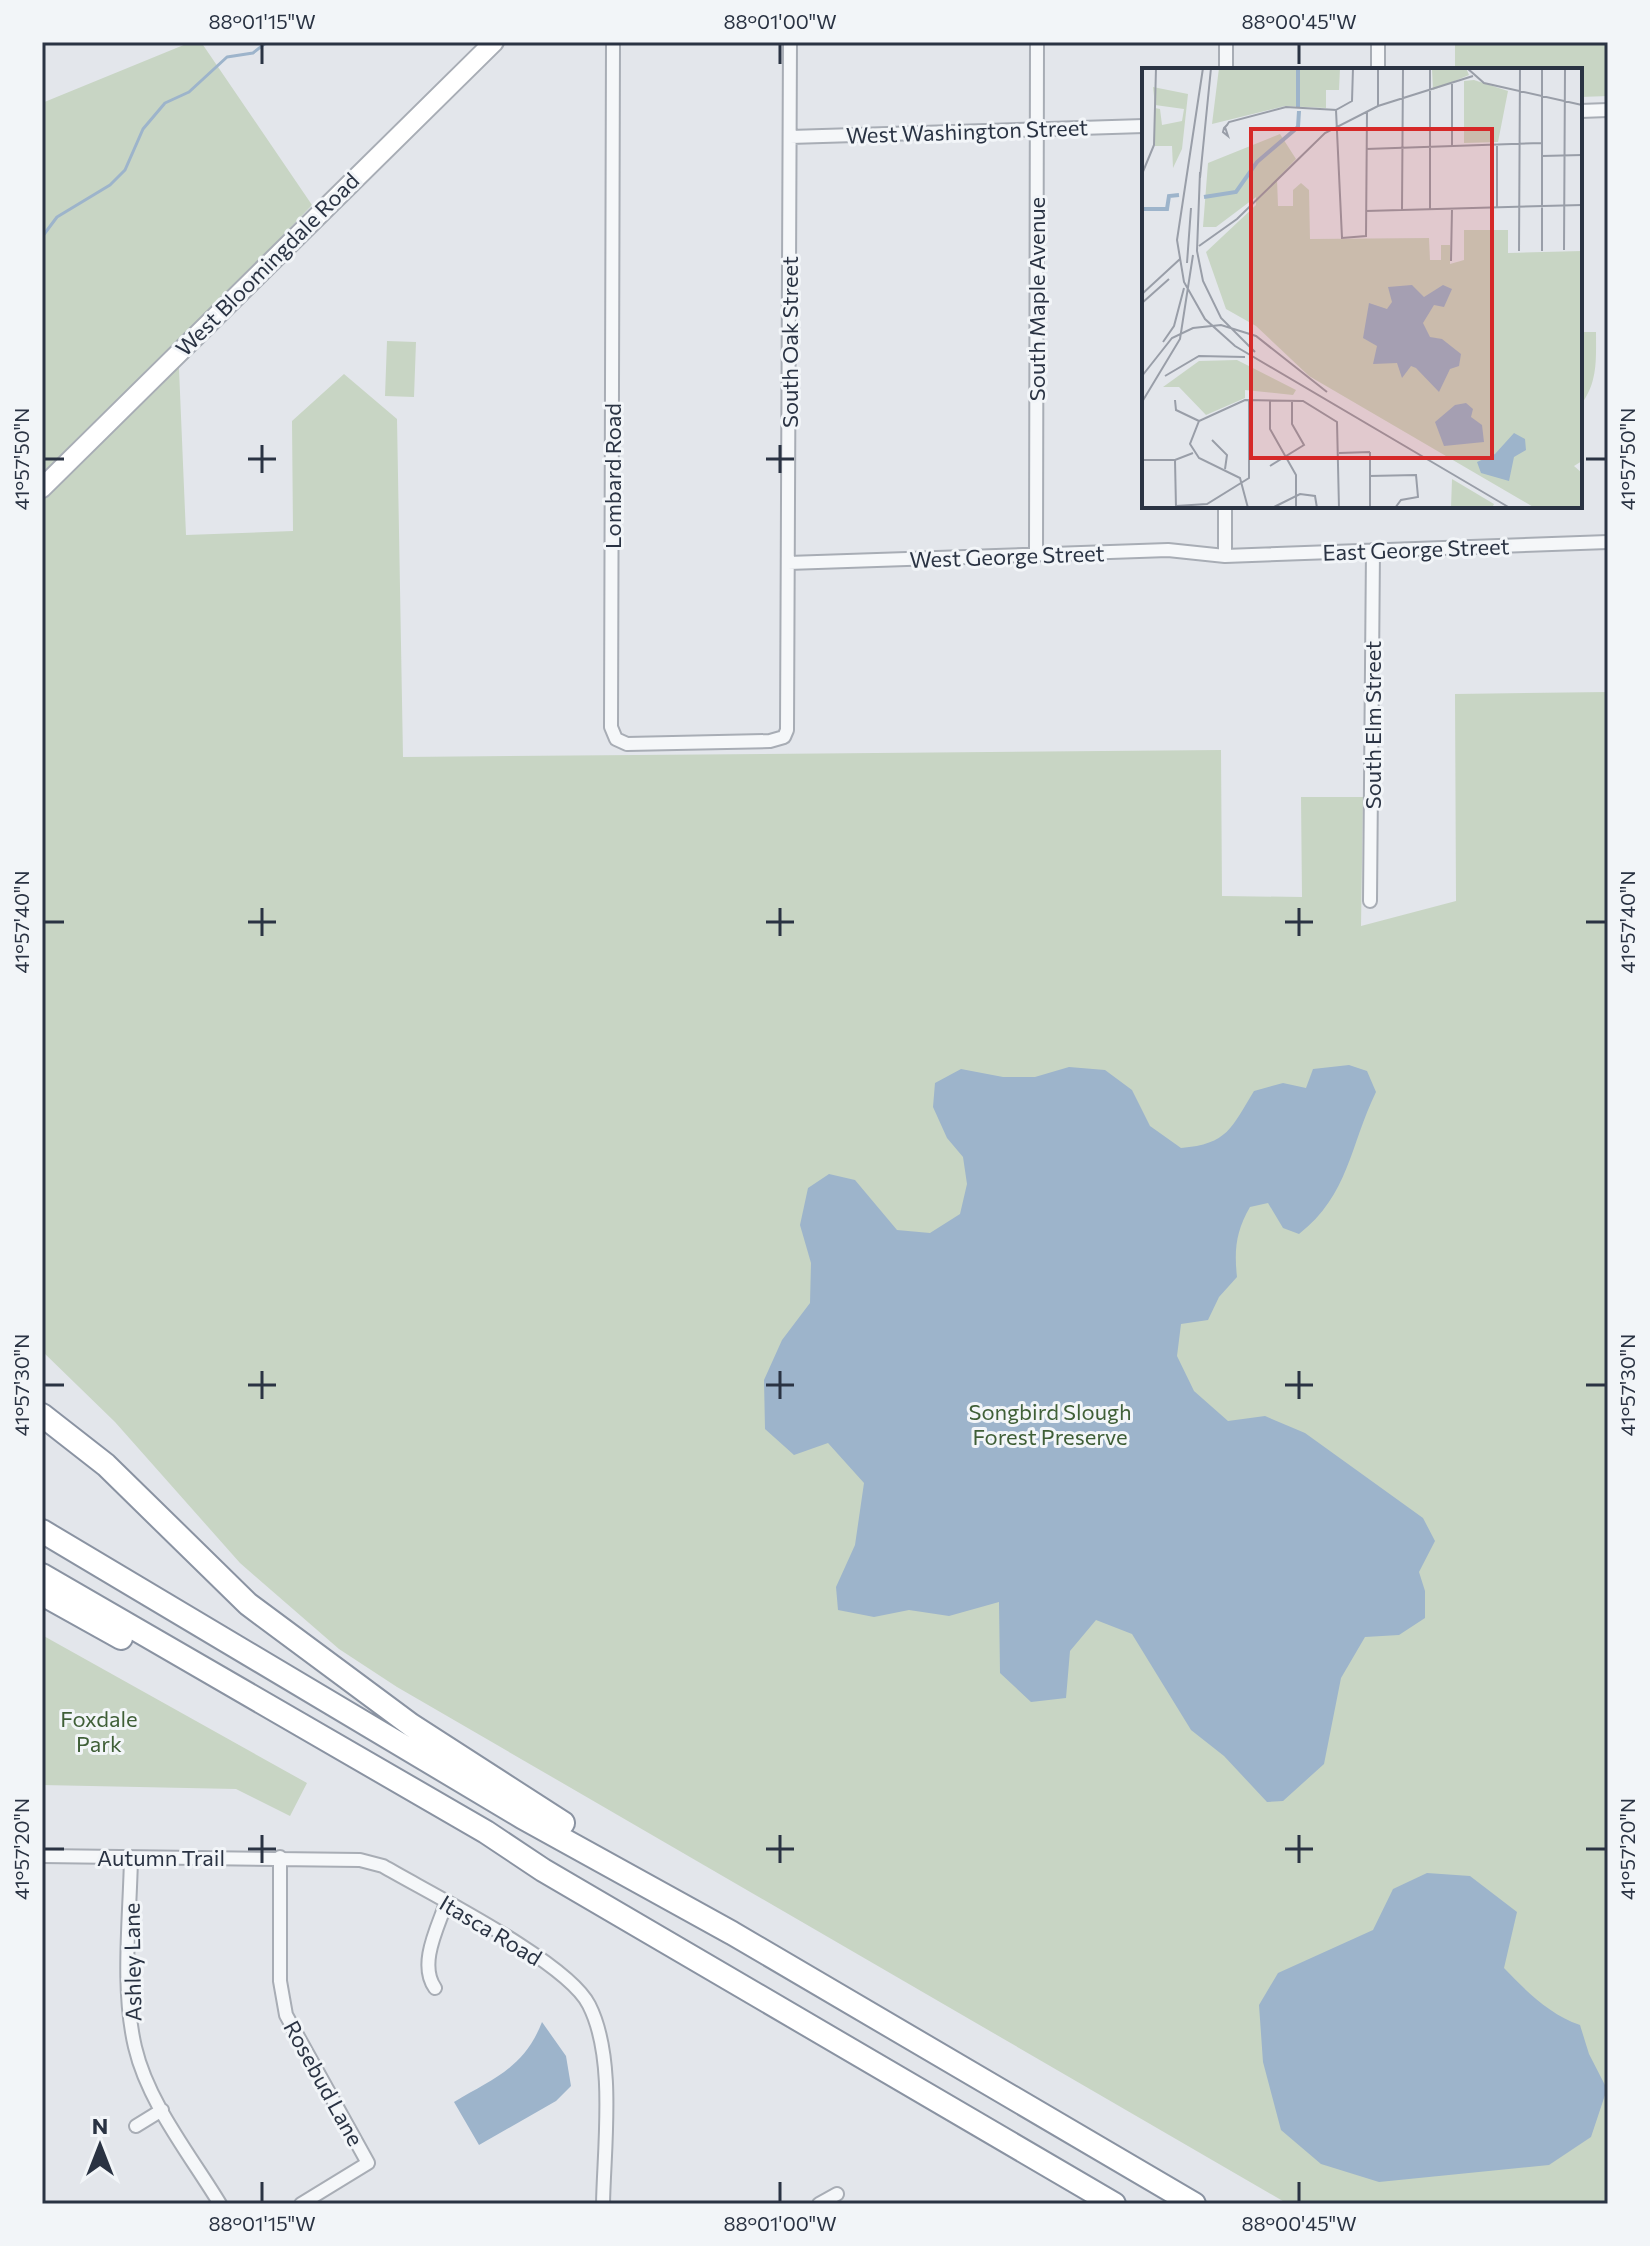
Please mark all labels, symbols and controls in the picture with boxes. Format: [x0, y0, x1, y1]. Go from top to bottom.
text: 88°01'15"W [208, 9, 316, 33]
text: 88°01'00"W [723, 9, 837, 33]
text: 88°00'45"W [1241, 9, 1357, 33]
inset map [1142, 68, 1582, 508]
street label: West Washington Street [845, 113, 1089, 149]
street label: West Bloomingdale Road [170, 167, 364, 361]
street label: South Maple Avenue [1023, 197, 1050, 401]
street label: South Oak Street [776, 256, 803, 428]
street label: Lombard Road [599, 403, 626, 549]
text: 41°57'50"N [9, 408, 33, 510]
text: 41°57'50"N [1615, 408, 1639, 510]
street label: East George Street [1322, 532, 1510, 566]
street label: West George Street [909, 539, 1105, 573]
street label: South Elm Street [1359, 641, 1386, 809]
text: 41°57'40"N [9, 870, 33, 974]
text: 41°57'40"N [1615, 870, 1639, 974]
text: 41°57'30"N [9, 1334, 33, 1436]
text: 41°57'30"N [1615, 1334, 1639, 1436]
park label: Songbird Slough Forest Preserve [968, 1398, 1132, 1450]
park label: Foxdale Park [60, 1705, 138, 1757]
text: 41°57'20"N [9, 1798, 33, 1900]
text: 41°57'20"N [1615, 1798, 1639, 1900]
street label: Autumn Trail [97, 1844, 225, 1871]
street label: Itasca Road [435, 1889, 547, 1971]
street label: Ashley Lane [117, 1902, 147, 2022]
street label: Rosebud Lane [278, 2016, 370, 2150]
north arrow [60, 2106, 140, 2186]
text: N [92, 2112, 108, 2139]
text: 88°01'15"W [208, 2211, 316, 2235]
text: 88°01'00"W [723, 2211, 837, 2235]
text: 88°00'45"W [1241, 2211, 1357, 2235]

